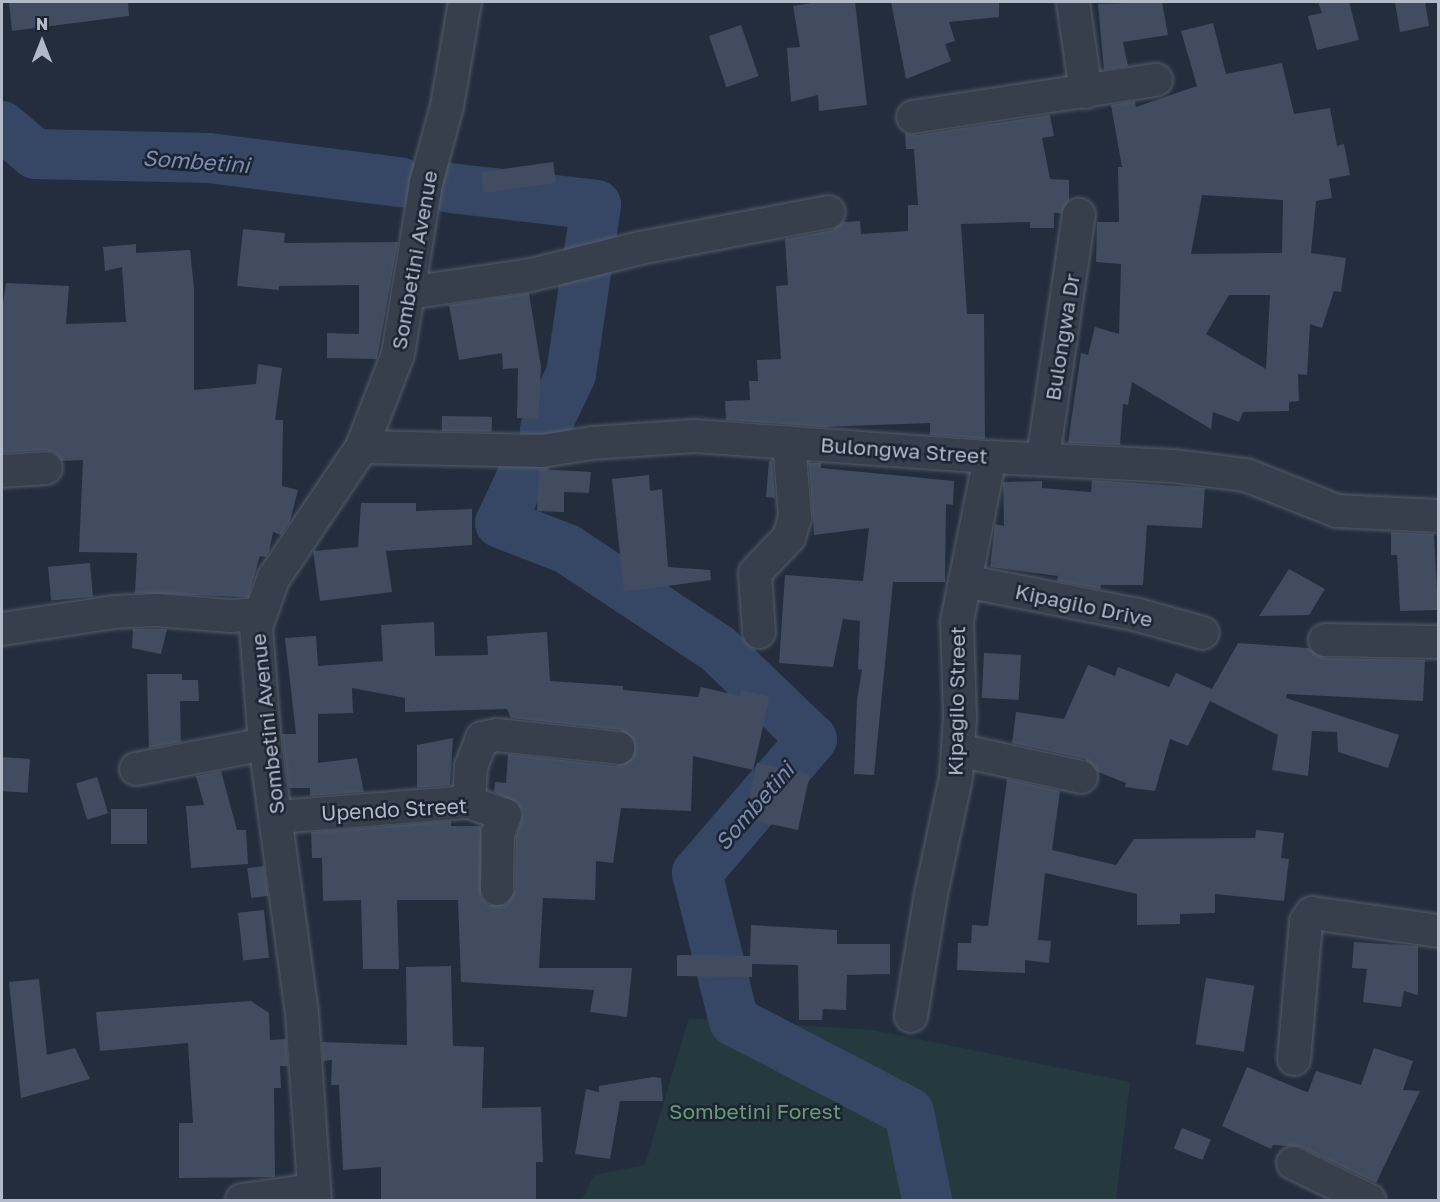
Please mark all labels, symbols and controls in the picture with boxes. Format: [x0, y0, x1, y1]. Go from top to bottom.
north arrow [12, 12, 72, 72]
text: N [36, 14, 48, 34]
water label: Sombetini [142, 144, 250, 178]
street label: Sombetini Avenue [386, 168, 442, 352]
street label: Bulongwa Dr [1040, 272, 1084, 402]
street label: Bulongwa Street [820, 432, 988, 468]
street label: Kipagilo Drive [1013, 578, 1155, 632]
street label: Kipagilo Street [942, 626, 970, 776]
street label: Sombetini Avenue [245, 632, 289, 816]
water label: Sombetini [709, 757, 799, 855]
street label: Upendo Street [320, 793, 468, 825]
park label: Sombetini Forest [669, 1098, 841, 1124]

